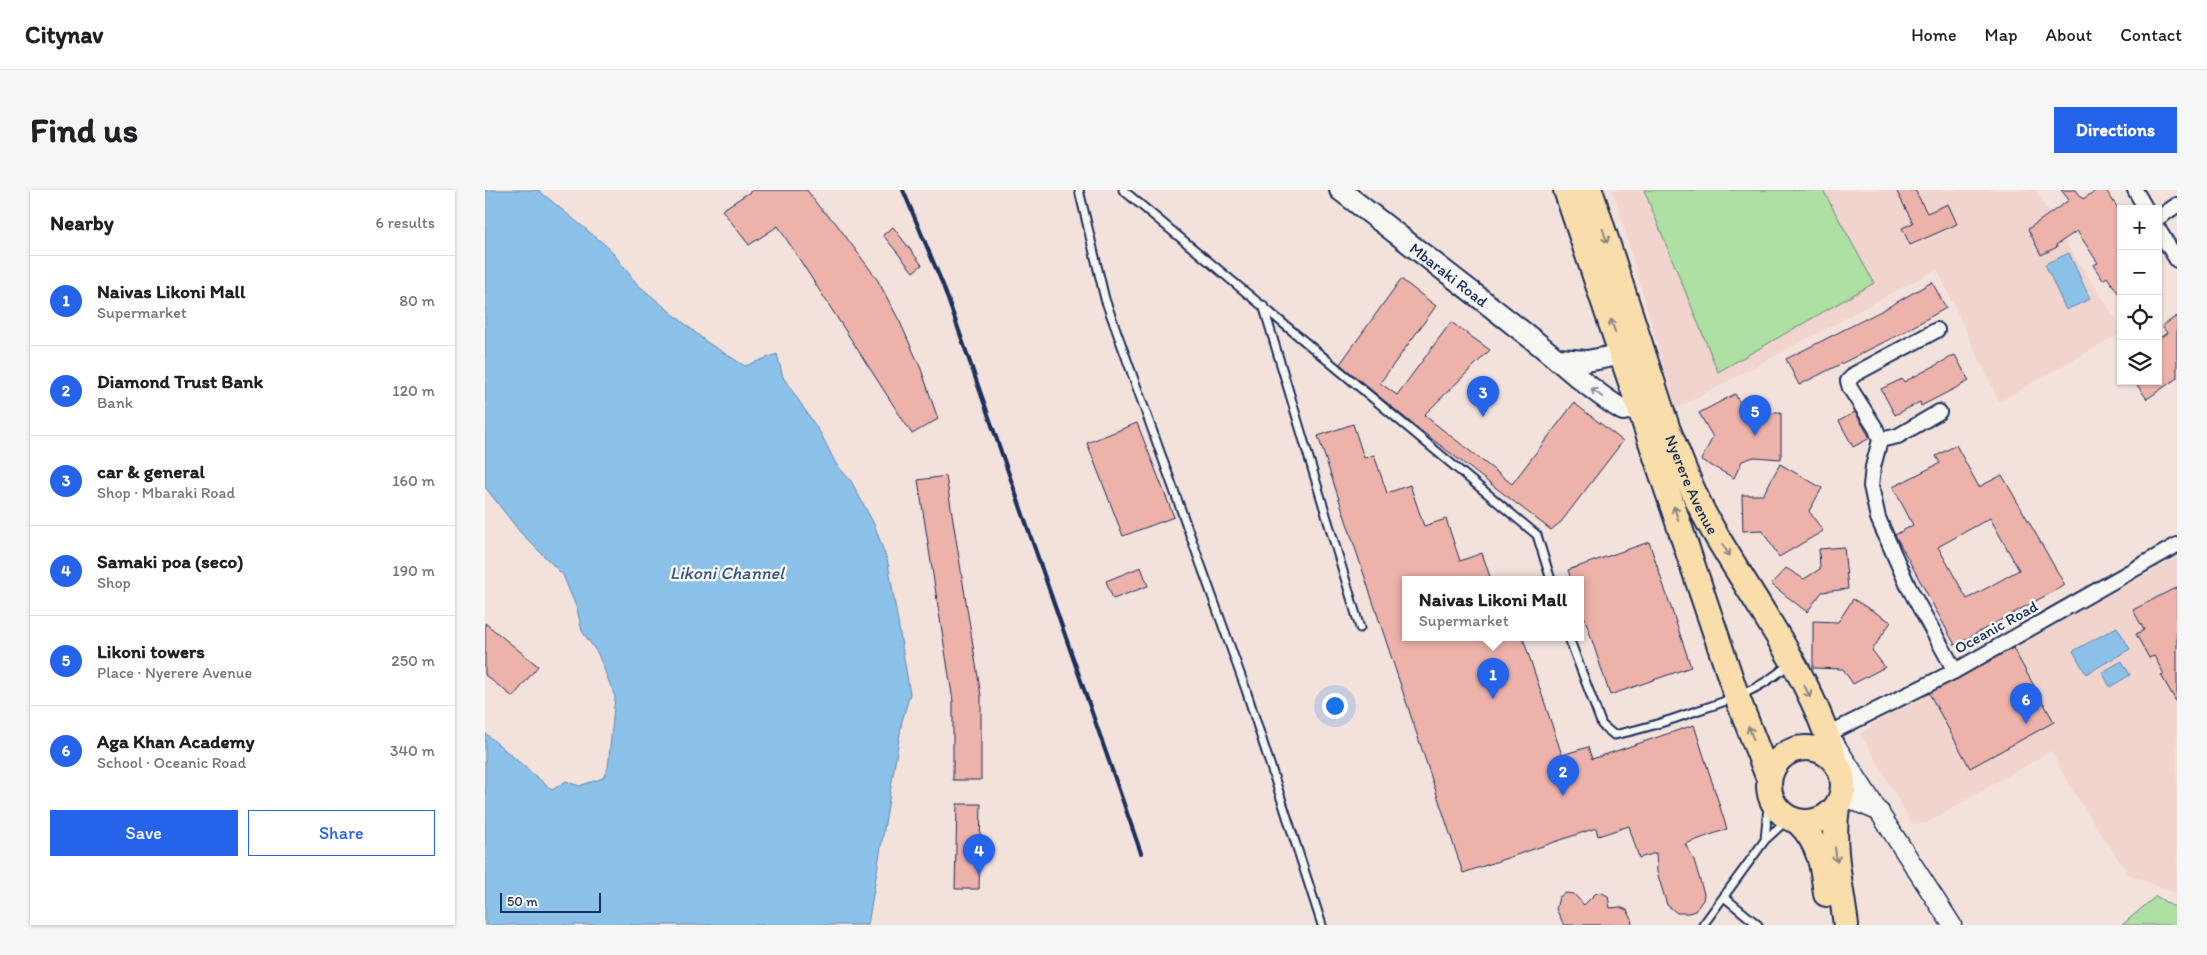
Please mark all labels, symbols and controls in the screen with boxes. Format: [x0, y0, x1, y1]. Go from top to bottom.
text: Citynav [25, 20, 103, 49]
text: Home [1911, 24, 1957, 46]
text: Map [1985, 24, 2018, 46]
text: About [2046, 24, 2092, 46]
text: Contact [2120, 24, 2182, 46]
button: Directions [2054, 107, 2177, 153]
text: Find us [30, 109, 138, 151]
map controls [2117, 205, 2162, 385]
button: + [2117, 205, 2162, 250]
text: Nearby [50, 210, 114, 235]
text: 6 results [375, 213, 435, 232]
one-way arrow [1601, 228, 1611, 244]
street label: Mbaraki Road [1406, 238, 1492, 311]
button: − [2117, 250, 2162, 295]
text: Naivas Likoni Mall [97, 280, 245, 303]
text: 1 [62, 291, 70, 310]
text: 80 m [399, 291, 435, 310]
button: locate [2117, 295, 2162, 340]
text: Supermarket [97, 303, 187, 322]
one-way arrow [1608, 319, 1617, 334]
button: layers [2117, 340, 2162, 385]
text: Diamond Trust Bank [97, 370, 263, 393]
pin: 3 [1467, 376, 1499, 417]
text: 2 [62, 381, 70, 400]
text: 120 m [392, 381, 435, 400]
one-way arrow [1591, 388, 1604, 399]
text: Bank [97, 393, 133, 412]
pin: 5 [1739, 395, 1771, 436]
street label: Nyerere Avenue [1662, 432, 1723, 538]
text: car & general [97, 460, 205, 483]
text: 3 [62, 471, 70, 490]
text: 160 m [392, 471, 435, 490]
text: Shop · Mbaraki Road [97, 483, 235, 502]
one-way arrow [1671, 506, 1680, 521]
one-way arrow [1721, 543, 1731, 558]
text: Samaki poa (seco) [97, 550, 243, 573]
text: 4 [61, 561, 71, 580]
text: 190 m [392, 561, 435, 580]
water label: Likoni Channel [670, 562, 786, 584]
text: Shop [97, 573, 131, 592]
popup [1402, 576, 1584, 641]
text: Naivas Likoni Mall [1419, 588, 1567, 611]
street label: Oceanic Road [1951, 596, 2041, 658]
text: Supermarket [1419, 611, 1509, 630]
text: Likoni towers [97, 640, 205, 663]
text: 5 [62, 651, 70, 670]
text: 250 m [391, 651, 435, 670]
pin: 1 [1477, 658, 1509, 699]
text: Place · Nyerere Avenue [97, 663, 252, 682]
pin: 6 [2010, 683, 2042, 724]
one-way arrow [1802, 684, 1812, 699]
your location [1322, 693, 1348, 719]
one-way arrow [1746, 726, 1755, 741]
text: Aga Khan Academy [97, 730, 254, 753]
text: 6 [62, 741, 70, 760]
text: 340 m [390, 741, 435, 760]
text: School · Oceanic Road [97, 753, 246, 772]
pin: 2 [1547, 755, 1579, 796]
button: Save [50, 810, 238, 856]
button: Share [248, 810, 435, 856]
pin: 4 [963, 834, 995, 875]
one-way arrow [1832, 847, 1842, 863]
scale bar [500, 890, 601, 913]
text: 50 m [507, 893, 538, 910]

